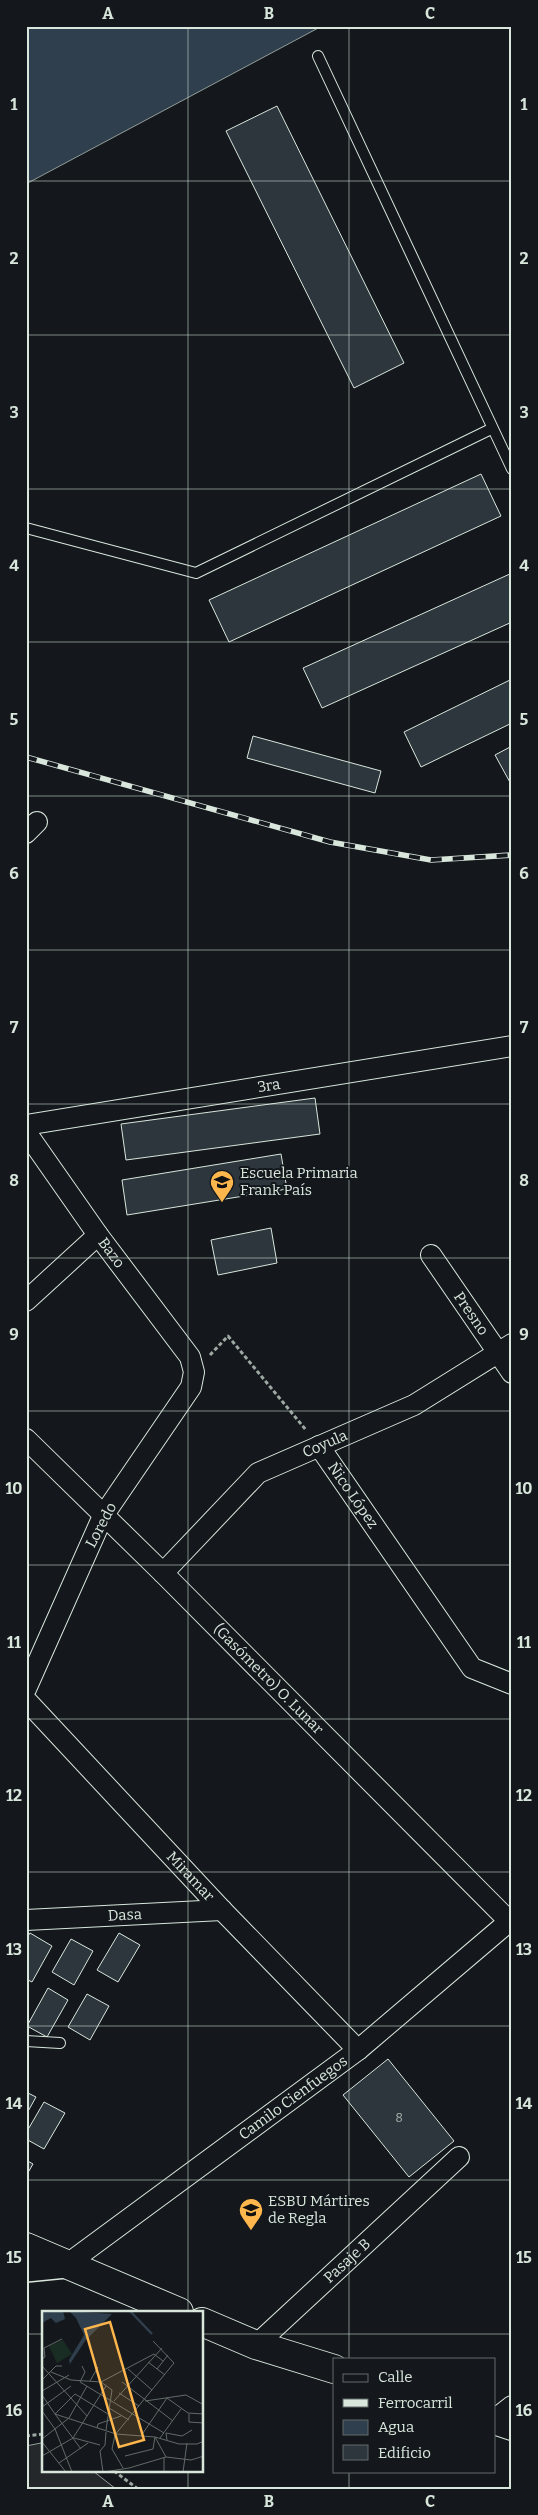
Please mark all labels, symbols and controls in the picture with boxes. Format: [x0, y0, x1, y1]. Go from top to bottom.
text: A [102, 4, 114, 23]
text: B [264, 4, 274, 23]
text: C [425, 4, 435, 23]
text: 1 [11, 95, 18, 114]
text: 1 [521, 95, 528, 114]
text: 2 [9, 249, 19, 268]
text: 2 [519, 249, 529, 268]
text: 3 [9, 403, 19, 422]
text: 3 [519, 403, 529, 422]
text: 4 [9, 556, 19, 575]
text: 4 [519, 556, 529, 575]
text: 5 [10, 710, 19, 729]
text: 5 [520, 710, 529, 729]
text: 6 [9, 864, 19, 883]
text: 6 [519, 864, 529, 883]
text: 7 [10, 1018, 19, 1037]
text: 7 [520, 1018, 529, 1037]
street label: 3ra [256, 1075, 281, 1096]
place label: Escuela Primaria Frank País [240, 1164, 358, 1199]
school or university icon: Escuela Primaria Frank País [209, 1169, 235, 1203]
text: 8 [9, 1171, 19, 1190]
text: 8 [519, 1171, 529, 1190]
street label: Bazo [94, 1234, 129, 1272]
street label: Presno [450, 1288, 492, 1339]
text: 9 [9, 1325, 19, 1344]
text: 9 [519, 1325, 529, 1344]
street label: Coyula [300, 1426, 350, 1461]
street label: Ñico López [324, 1459, 382, 1532]
text: 10 [5, 1479, 23, 1498]
text: 10 [515, 1479, 533, 1498]
street label: Loredo [82, 1499, 120, 1551]
street label: (Gasómetro) O. Lunar [210, 1620, 327, 1738]
text: 11 [7, 1633, 21, 1652]
text: 11 [517, 1633, 531, 1652]
text: 12 [6, 1786, 22, 1805]
text: 12 [516, 1786, 532, 1805]
street label: Miramar [163, 1848, 218, 1905]
street label: Dasa [107, 1905, 142, 1925]
text: 13 [6, 1940, 22, 1959]
text: 13 [516, 1940, 532, 1959]
street label: Camilo Cienfuegos [235, 2052, 351, 2144]
text: 14 [6, 2094, 23, 2113]
text: 14 [516, 2094, 533, 2113]
house number: 8 [395, 2111, 403, 2125]
place label: ESBU Mártires de Regla [268, 2192, 370, 2227]
school or university icon: ESBU Mártires de Regla [238, 2197, 264, 2231]
street label: Pasaje B [320, 2235, 374, 2287]
text: 15 [6, 2248, 22, 2267]
text: 15 [516, 2248, 532, 2267]
inset map [42, 2311, 204, 2472]
legend [333, 2358, 496, 2472]
text: Calle [378, 2368, 412, 2386]
text: Ferrocarril [378, 2394, 453, 2412]
text: 16 [6, 2401, 23, 2420]
text: 16 [516, 2401, 533, 2420]
text: Agua [378, 2418, 414, 2436]
text: Edificio [378, 2444, 431, 2462]
text: A [102, 2492, 114, 2511]
text: B [264, 2492, 274, 2511]
text: C [425, 2492, 435, 2511]

